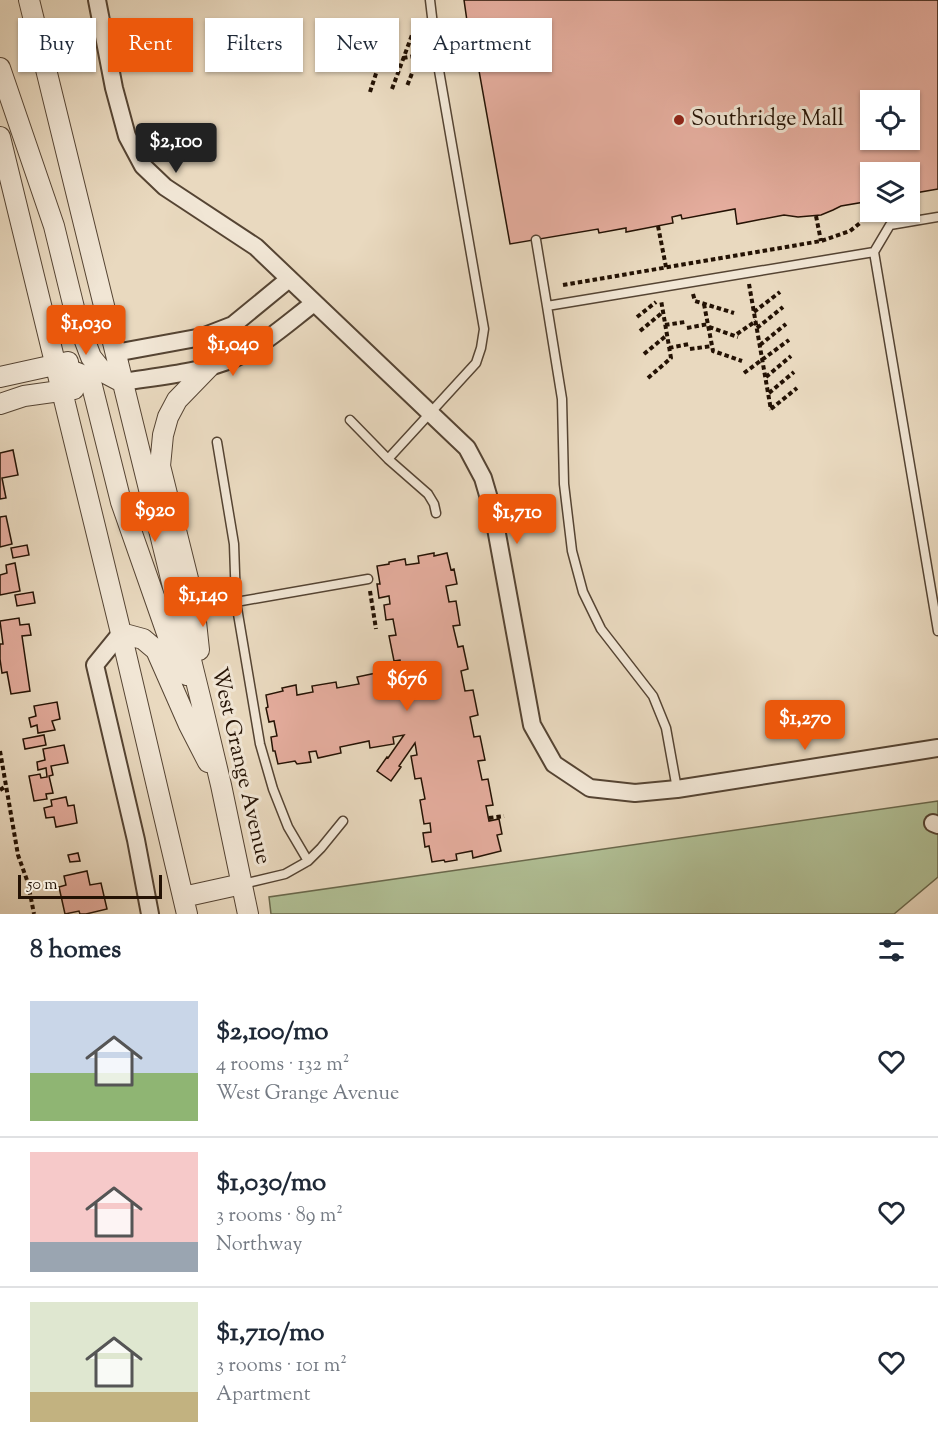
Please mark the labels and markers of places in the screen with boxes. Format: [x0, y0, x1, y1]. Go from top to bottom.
place label: Southridge Mall [691, 104, 844, 136]
marker: Southridge Mall [672, 113, 686, 127]
pin: $2,100 [127, 123, 225, 174]
pin: $1,030 [37, 305, 135, 356]
pin: $1,040 [184, 326, 282, 377]
pin: $920 [119, 492, 191, 543]
pin: $1,710 [468, 494, 566, 545]
pin: $1,140 [154, 577, 252, 628]
pin: $676 [371, 661, 443, 712]
pin: $1,270 [756, 700, 854, 751]

